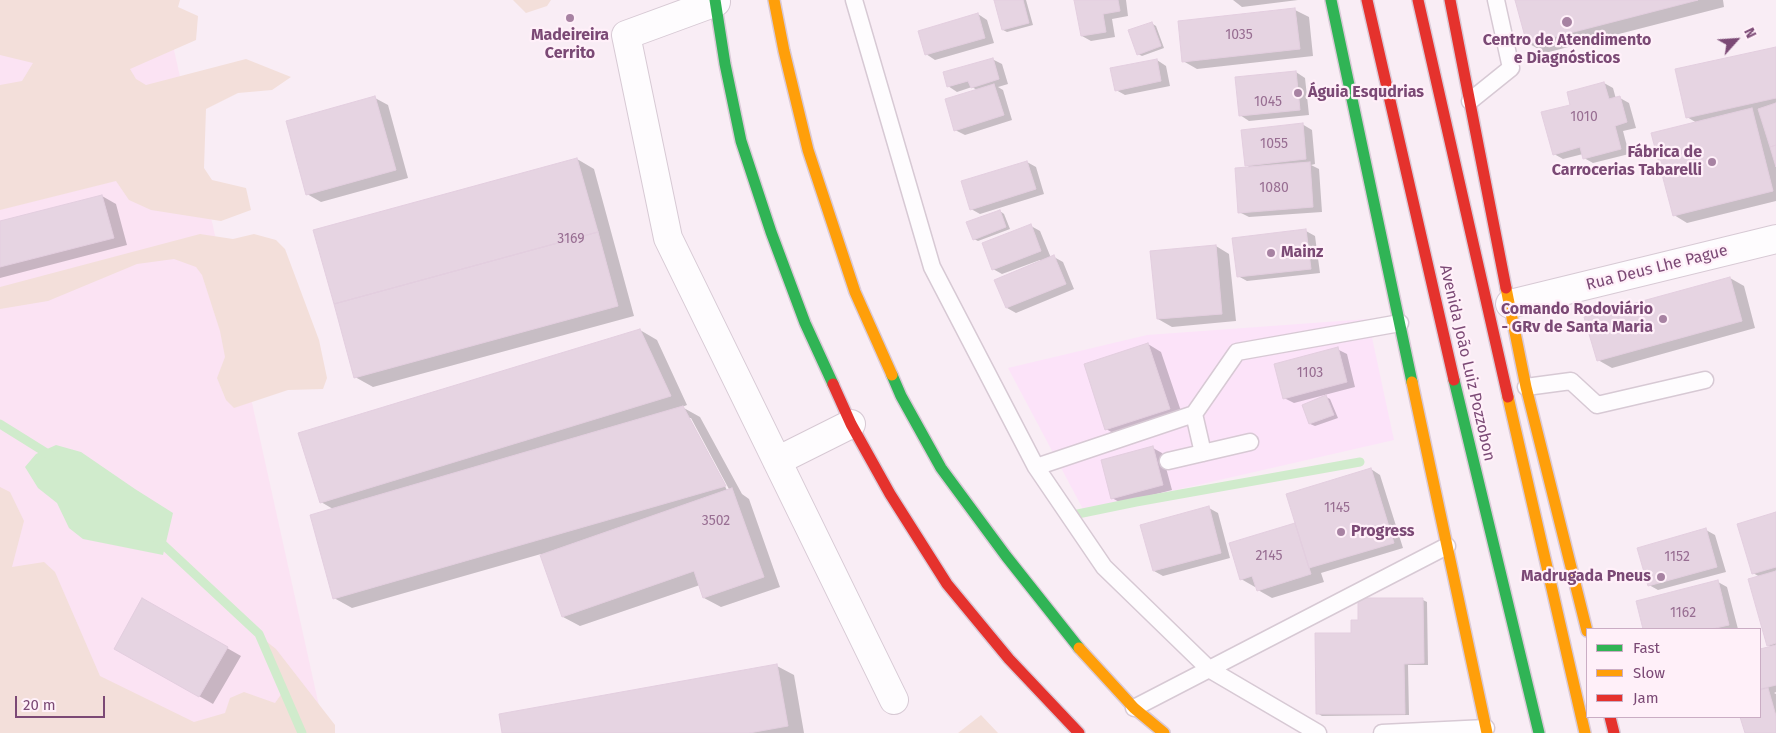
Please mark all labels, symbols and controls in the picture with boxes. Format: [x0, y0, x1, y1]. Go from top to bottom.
marker: Madeireira Cerrito [564, 12, 576, 24]
marker: Centro de Atendimento e Diagnósticos [1560, 15, 1574, 29]
north arrow [1711, 15, 1761, 65]
text: N [1740, 25, 1760, 41]
place label: Madeireira Cerrito [531, 26, 609, 64]
house number: 1035 [1225, 27, 1253, 43]
place label: Centro de Atendimento e Diagnósticos [1483, 31, 1651, 69]
place label: Águia Esqudrias [1308, 83, 1424, 103]
marker: Águia Esqudrias [1292, 87, 1304, 99]
house number: 1045 [1254, 94, 1282, 110]
house number: 1010 [1570, 109, 1598, 125]
house number: 1055 [1260, 136, 1288, 152]
place label: Fábrica de Carrocerias Tabarelli [1552, 143, 1702, 181]
marker: Fábrica de Carrocerias Tabarelli [1706, 156, 1718, 168]
house number: 1080 [1259, 180, 1289, 196]
house number: 3169 [557, 231, 585, 247]
street label: Rua Deus Lhe Pague [1584, 241, 1730, 295]
place label: Mainz [1281, 243, 1323, 263]
marker: Mainz [1265, 247, 1277, 259]
street label: Avenida João Luiz Pozzobon [1435, 263, 1499, 463]
place label: Comando Rodoviário - GRv de Santa Maria [1501, 300, 1653, 338]
marker: Comando Rodoviário - GRv de Santa Maria [1657, 313, 1669, 325]
house number: 1103 [1297, 365, 1323, 381]
house number: 1145 [1324, 500, 1350, 516]
house number: 3502 [702, 513, 730, 529]
place label: Progress [1351, 522, 1414, 542]
marker: Progress [1335, 526, 1347, 538]
house number: 2145 [1256, 548, 1282, 564]
house number: 1152 [1664, 549, 1690, 565]
place label: Madrugada Pneus [1521, 567, 1651, 587]
marker: Madrugada Pneus [1655, 571, 1667, 583]
house number: 1162 [1670, 605, 1696, 621]
legend [1586, 628, 1761, 718]
text: Fast [1633, 639, 1660, 657]
text: Slow [1633, 664, 1665, 682]
scale bar [18, 686, 108, 718]
text: Jam [1633, 689, 1659, 707]
text: 20 m [23, 696, 56, 714]

